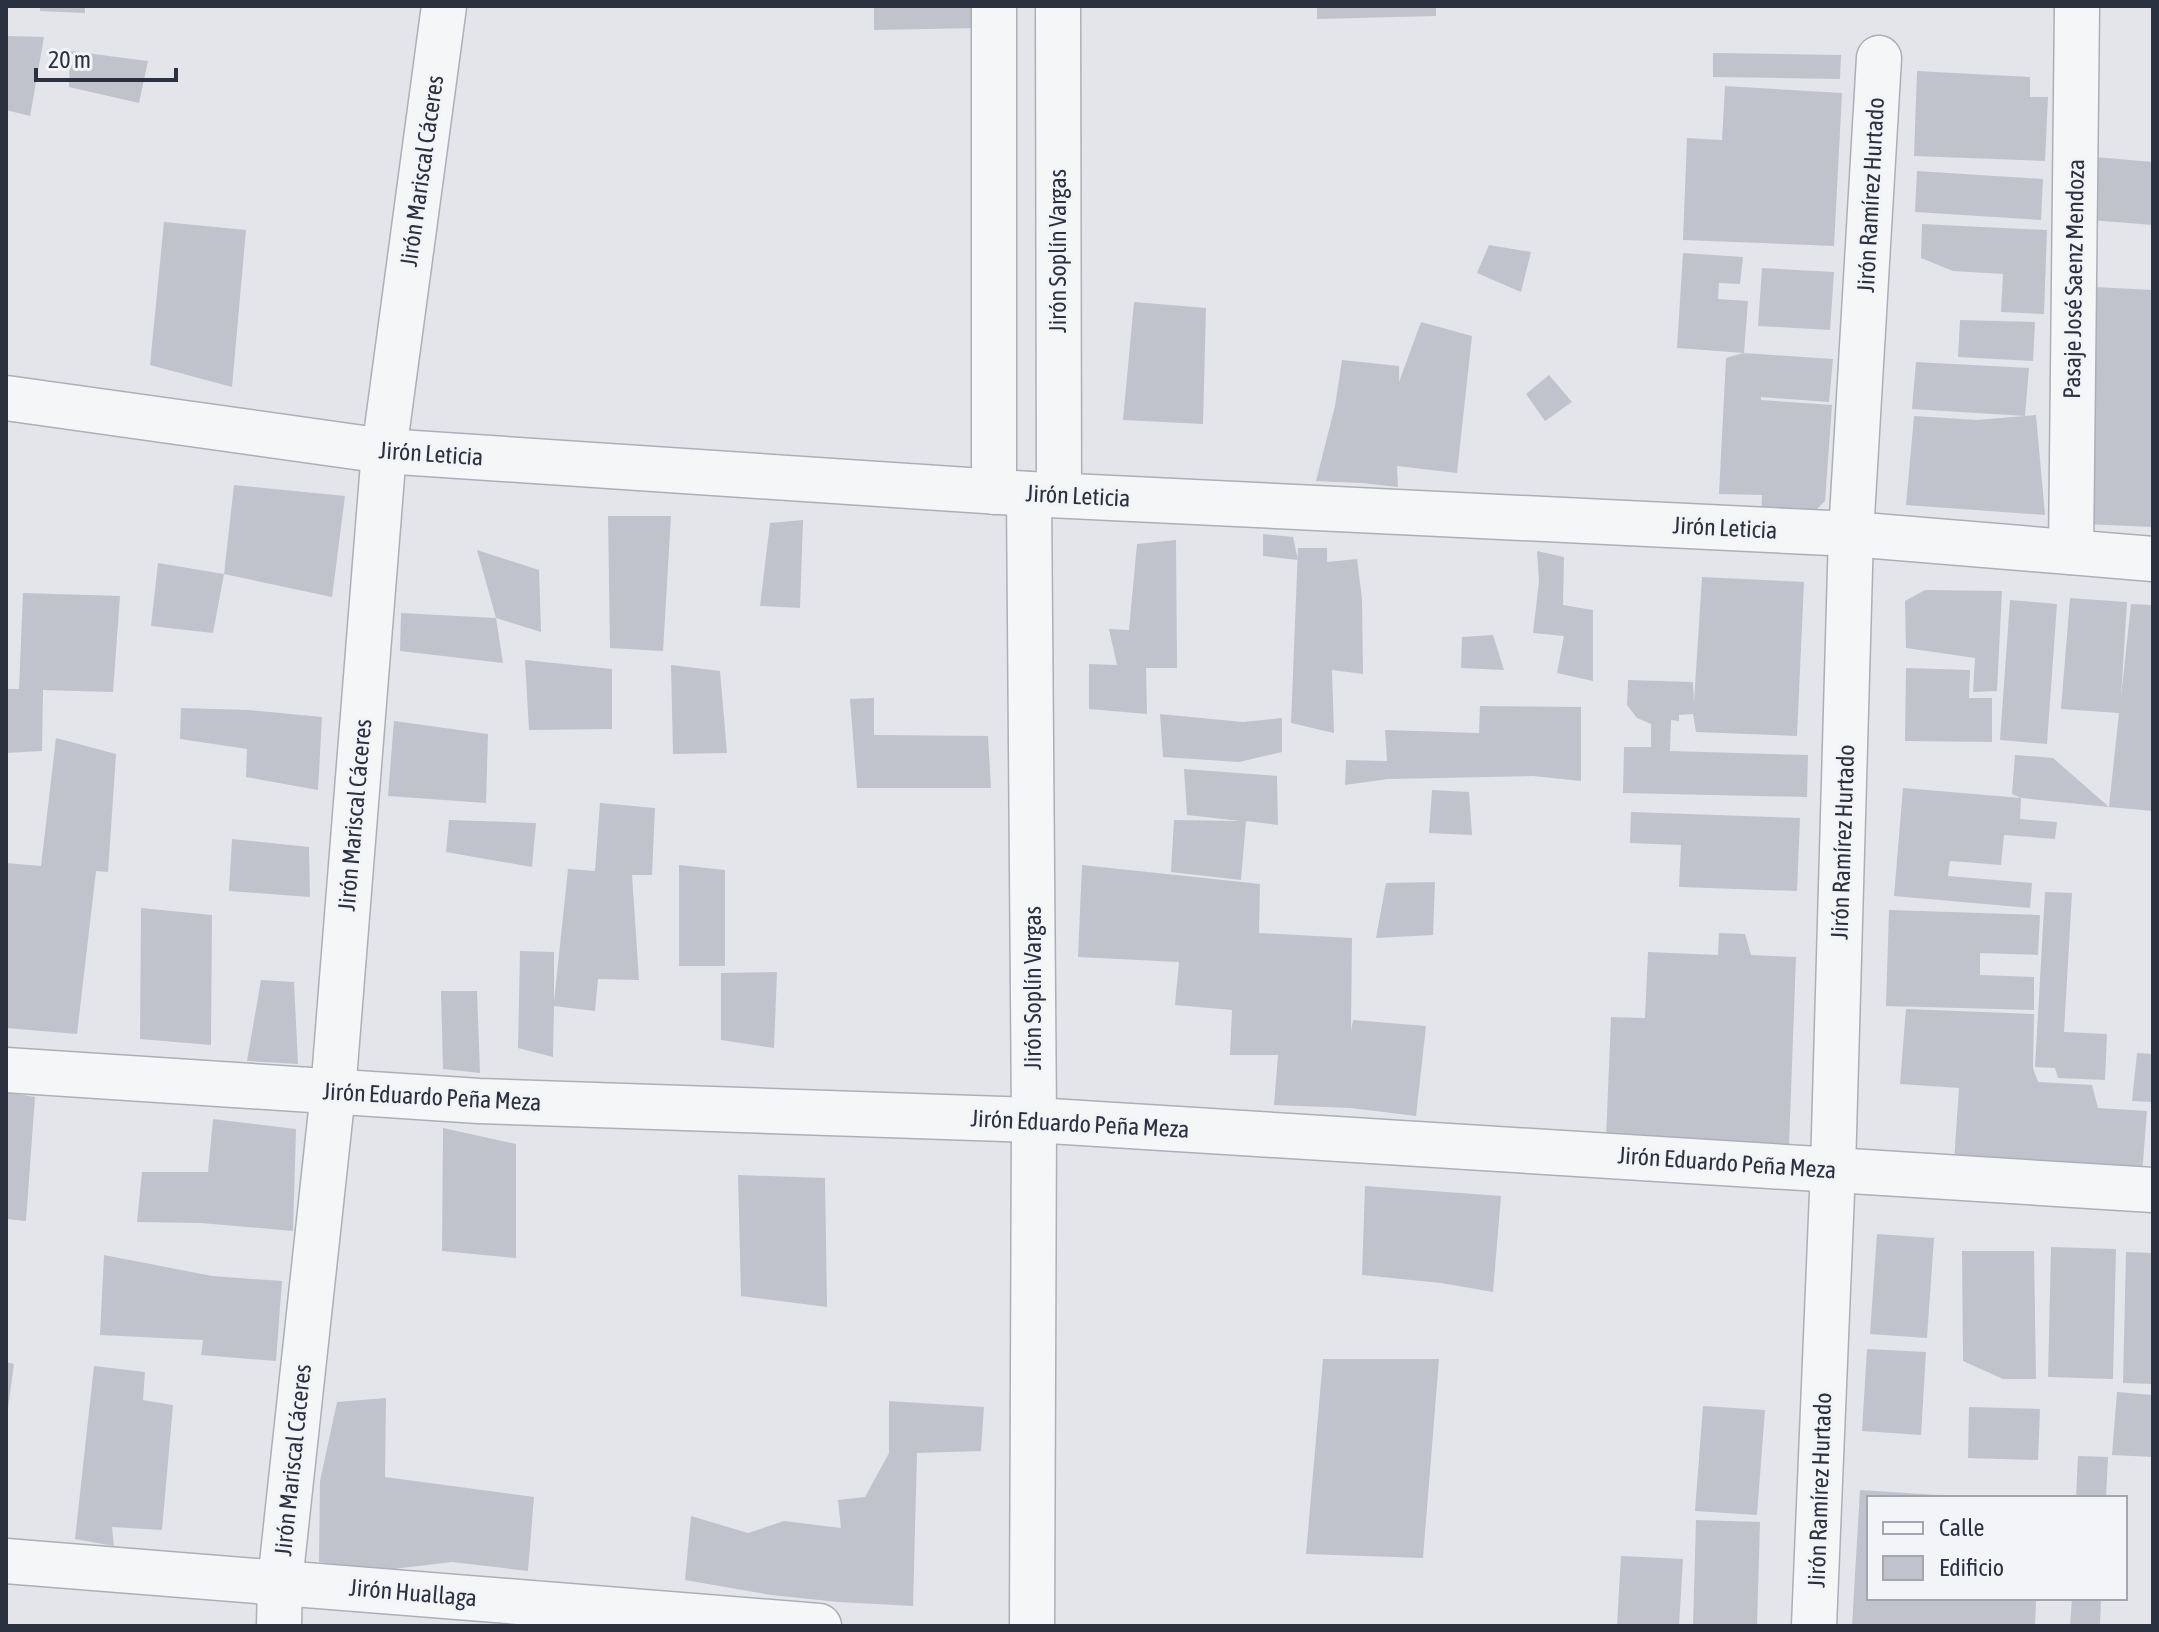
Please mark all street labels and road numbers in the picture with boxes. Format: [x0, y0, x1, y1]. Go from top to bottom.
street label: Jirón Mariscal Cáceres [395, 74, 448, 268]
street label: Jirón Ramírez Hurtado [1852, 97, 1889, 293]
street label: Pasaje José Saenz Mendoza [2058, 159, 2089, 399]
street label: Jirón Soplín Vargas [1044, 169, 1071, 333]
street label: Jirón Leticia [378, 436, 484, 471]
street label: Jirón Leticia [1025, 479, 1131, 512]
street label: Jirón Leticia [1672, 511, 1778, 544]
street label: Jirón Mariscal Cáceres [333, 718, 376, 912]
street label: Jirón Ramírez Hurtado [1826, 744, 1859, 940]
street label: Jirón Soplín Vargas [1019, 906, 1046, 1070]
street label: Jirón Eduardo Peña Meza [322, 1077, 542, 1116]
street label: Jirón Eduardo Peña Meza [970, 1104, 1190, 1143]
street label: Jirón Eduardo Peña Meza [1617, 1141, 1837, 1184]
street label: Jirón Mariscal Cáceres [269, 1363, 316, 1557]
street label: Jirón Ramírez Hurtado [1803, 1392, 1836, 1588]
street label: Jirón Huallaga [348, 1573, 478, 1612]

